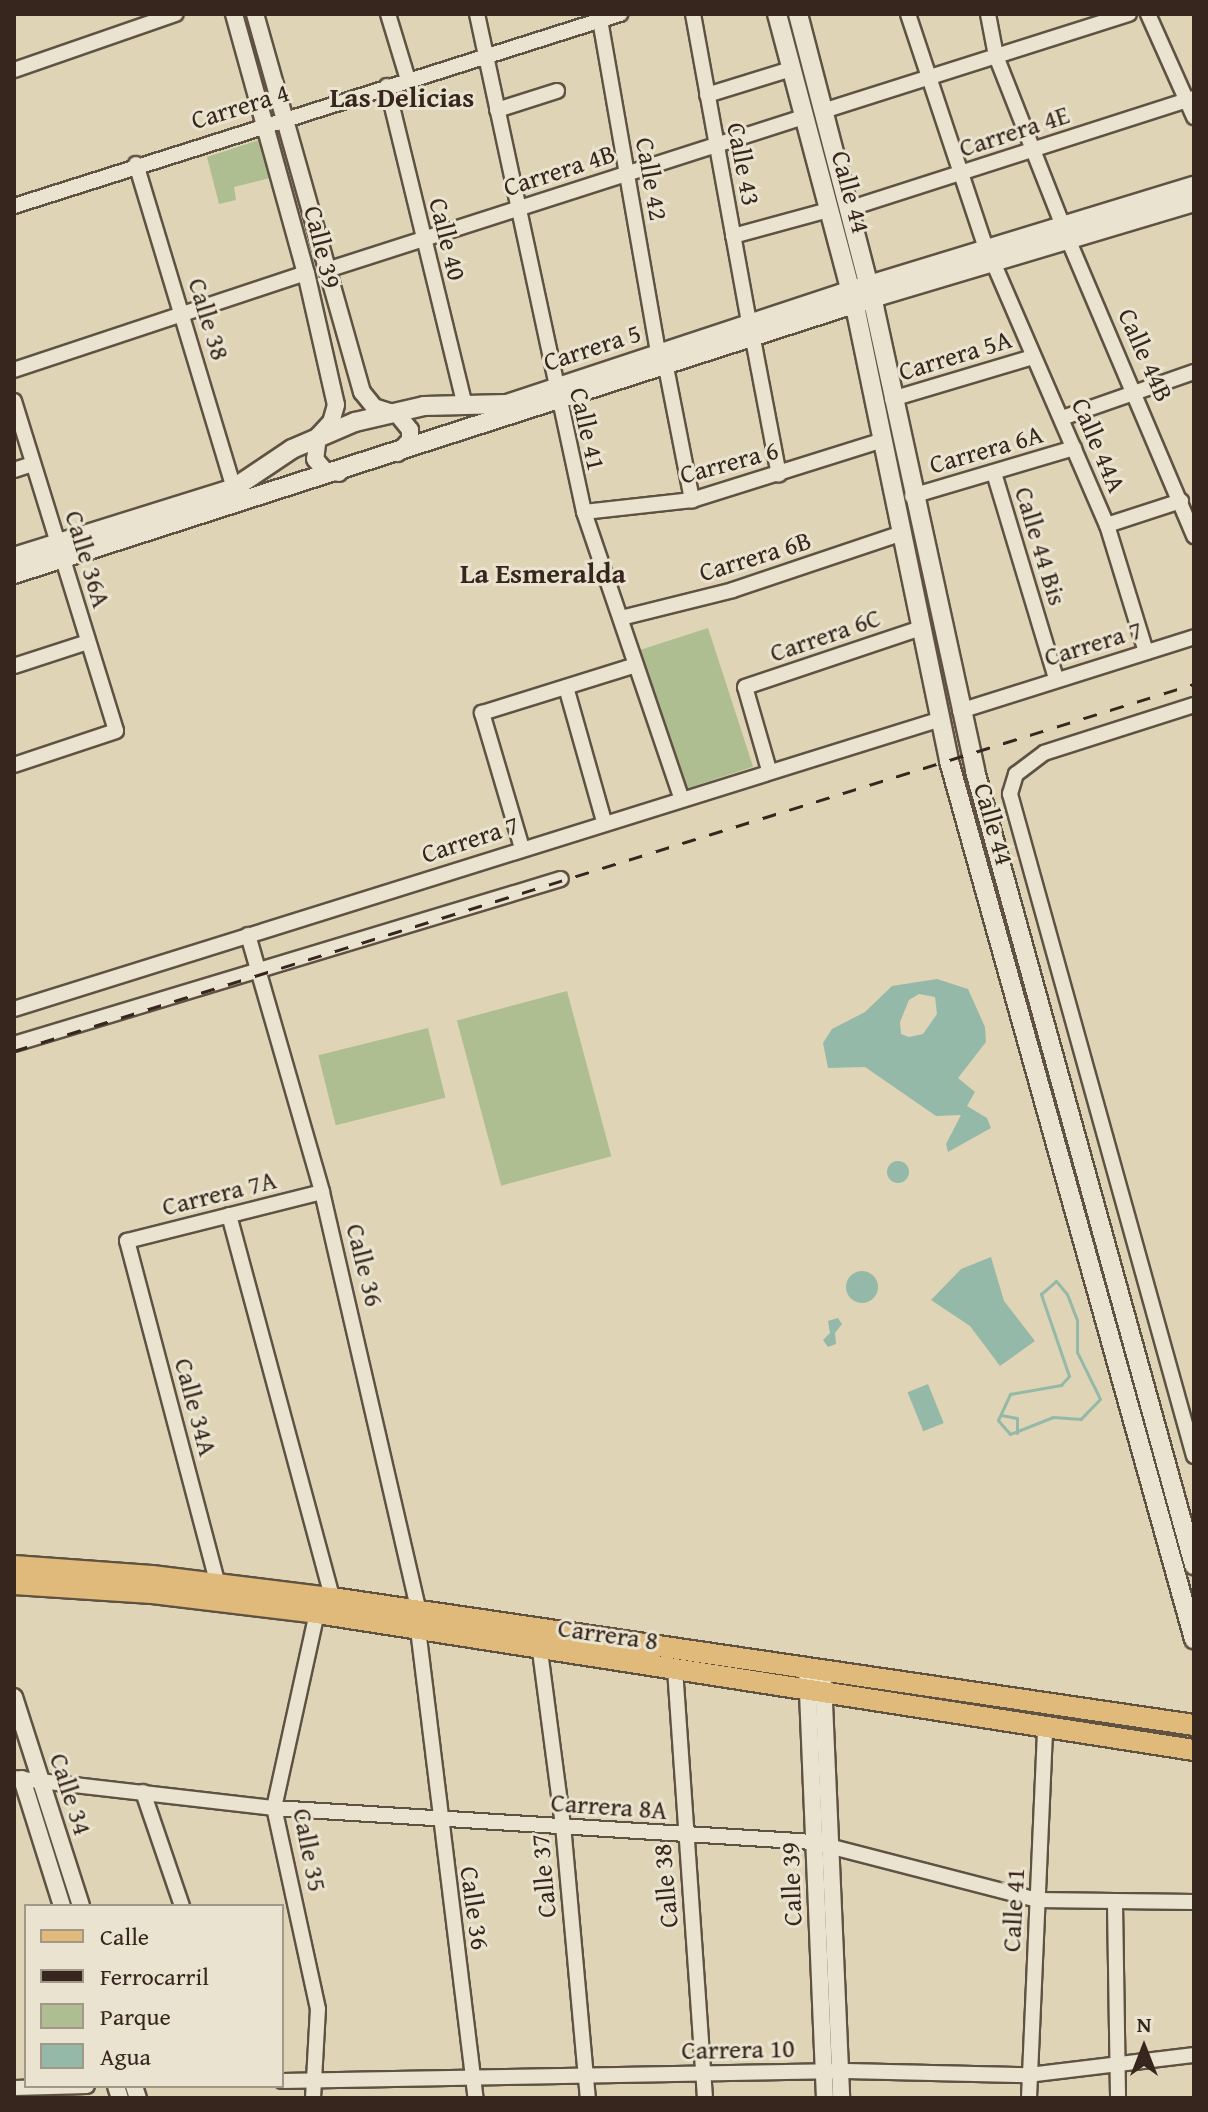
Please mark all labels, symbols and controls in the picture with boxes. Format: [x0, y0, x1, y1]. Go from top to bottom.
street label: Carrera 4 [187, 76, 293, 136]
district label: Las Delicias [330, 80, 474, 114]
street label: Carrera 4E [955, 99, 1073, 163]
street label: Calle 43 [721, 120, 767, 208]
street label: Calle 42 [629, 135, 675, 223]
street label: Carrera 4B [499, 137, 619, 203]
street label: Calle 44 [825, 147, 877, 237]
street label: Calle 40 [423, 194, 473, 284]
street label: Calle 39 [298, 202, 348, 292]
street label: Calle 38 [182, 274, 236, 364]
street label: Calle 44B [1112, 304, 1180, 406]
street label: Carrera 5 [539, 317, 645, 377]
street label: Carrera 5A [895, 323, 1015, 387]
street label: Calle 41 [563, 385, 613, 473]
street label: Calle 44A [1065, 393, 1133, 497]
street label: Carrera 6A [926, 418, 1046, 480]
street label: Carrera 6 [676, 434, 782, 490]
street label: Calle 44 Bis [1008, 483, 1074, 609]
street label: Calle 36A [59, 507, 117, 611]
street label: Carrera 6B [695, 524, 815, 588]
district label: La Esmeralda [460, 556, 626, 590]
street label: Carrera 6C [766, 602, 884, 668]
street label: Carrera 7 [1040, 613, 1146, 673]
street label: Calle 44 [967, 779, 1021, 869]
street label: Carrera 7 [417, 809, 523, 869]
street label: Carrera 7A [159, 1164, 279, 1222]
street label: Calle 36 [340, 1220, 390, 1310]
street label: Calle 34A [168, 1355, 224, 1459]
street label: Carrera 8 [556, 1612, 660, 1656]
street label: Calle 34 [43, 1749, 99, 1839]
street label: Carrera 8A [550, 1786, 668, 1826]
street label: Calle 35 [287, 1806, 333, 1894]
street label: Calle 37 [524, 1833, 562, 1919]
street label: Calle 39 [774, 1841, 808, 1927]
street label: Calle 38 [646, 1843, 684, 1929]
street label: Calle 36 [454, 1864, 496, 1952]
street label: Calle 41 [995, 1867, 1031, 1953]
legend [24, 1904, 284, 2088]
text: Calle [100, 1919, 149, 1954]
text: Ferrocarril [100, 1959, 209, 1994]
text: Parque [100, 1999, 171, 2034]
north arrow [1104, 2008, 1184, 2088]
text: N [1137, 2008, 1151, 2040]
street label: Carrera 10 [681, 2032, 795, 2066]
text: Agua [100, 2039, 151, 2074]

